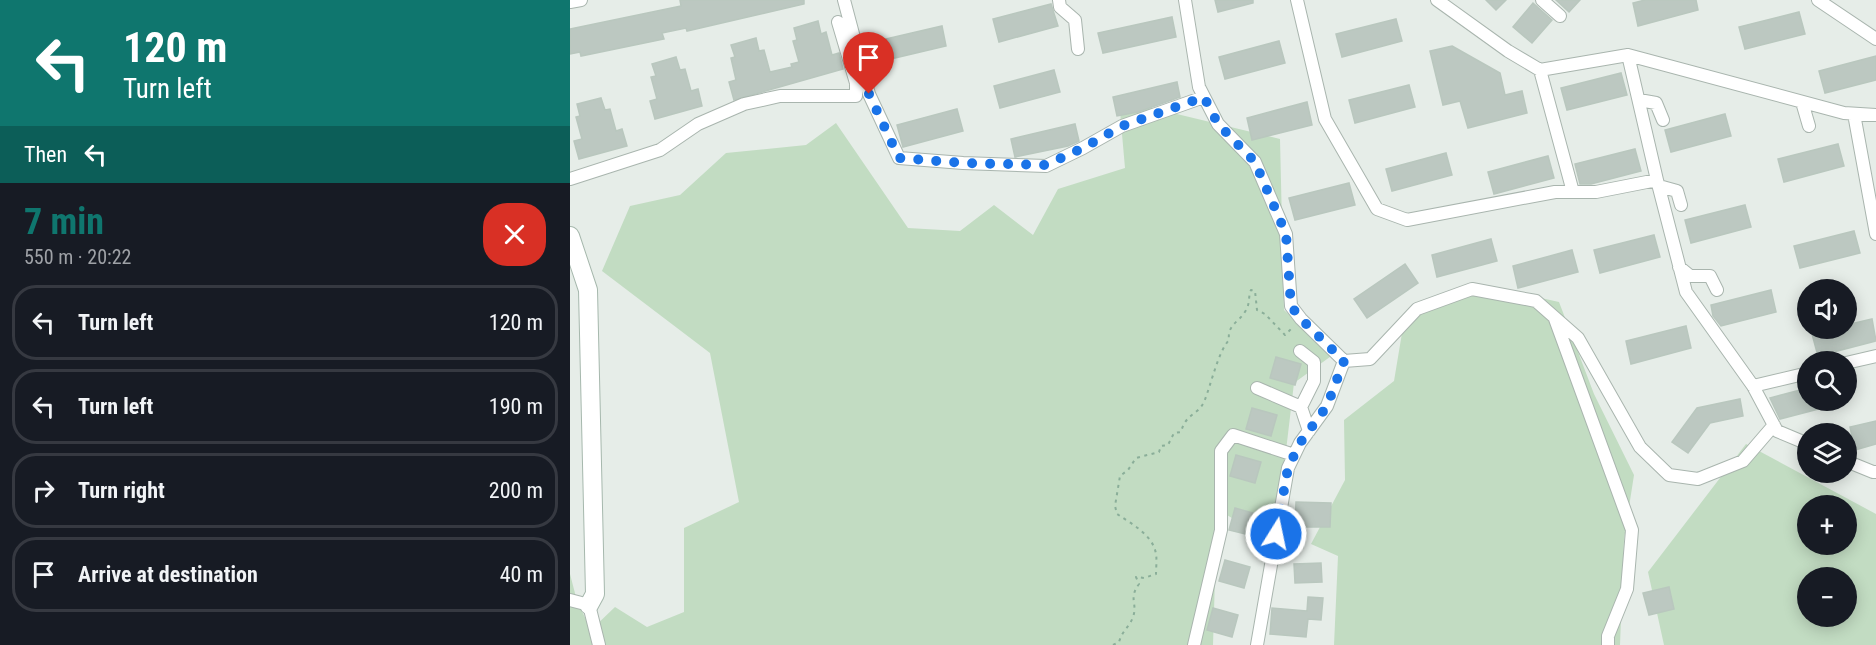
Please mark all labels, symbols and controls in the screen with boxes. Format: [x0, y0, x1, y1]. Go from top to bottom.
text: 120 m [123, 23, 228, 72]
icon: left [24, 24, 102, 102]
pin [843, 32, 894, 94]
icon: arrive [852, 41, 885, 74]
text: Turn left [123, 73, 212, 105]
icon: left [79, 138, 112, 171]
text: Then [24, 142, 67, 167]
text: 7 min [24, 201, 104, 243]
button: close [483, 203, 546, 266]
text: 550 m · 20:22 [24, 245, 131, 269]
map controls [1797, 279, 1857, 627]
button: sound [1797, 279, 1857, 339]
icon: left [27, 306, 60, 339]
text: Turn left [78, 310, 153, 335]
text: 120 m [489, 310, 543, 335]
button: search [1797, 351, 1857, 411]
icon: left [27, 390, 60, 423]
text: Turn left [78, 394, 153, 419]
text: 190 m [489, 394, 543, 419]
button: layers [1797, 423, 1857, 483]
icon: right [27, 474, 60, 507]
text: Turn right [78, 478, 165, 503]
text: 200 m [489, 478, 543, 503]
button: + [1797, 495, 1857, 555]
position arrow [1244, 502, 1308, 566]
icon: arrive [27, 558, 60, 591]
text: Arrive at destination [78, 562, 258, 587]
text: 40 m [500, 562, 543, 587]
button: − [1797, 567, 1857, 627]

